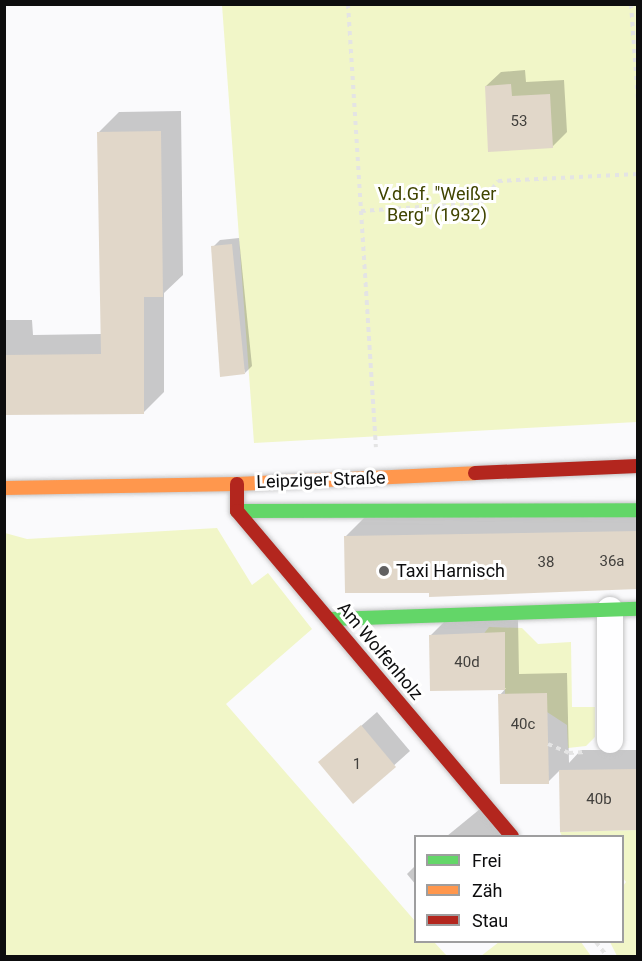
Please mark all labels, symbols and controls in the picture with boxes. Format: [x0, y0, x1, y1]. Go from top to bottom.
house number: 53 [511, 113, 527, 131]
park label: V.d.Gf. "Weißer Berg" (1932) [378, 184, 496, 226]
street label: Leipziger Straße [256, 467, 386, 493]
house number: 36a [599, 553, 625, 571]
house number: 38 [538, 554, 554, 572]
place label: Taxi Harnisch [396, 560, 505, 582]
marker: Taxi Harnisch [377, 564, 391, 578]
street label: Am Wolfenholz [333, 598, 427, 704]
house number: 40d [454, 654, 480, 672]
house number: 40c [511, 716, 535, 734]
house number: 1 [353, 756, 361, 774]
house number: 40b [586, 791, 612, 809]
legend [414, 835, 624, 943]
text: Frei [472, 850, 502, 871]
text: Zäh [472, 880, 503, 901]
text: Stau [472, 910, 508, 931]

